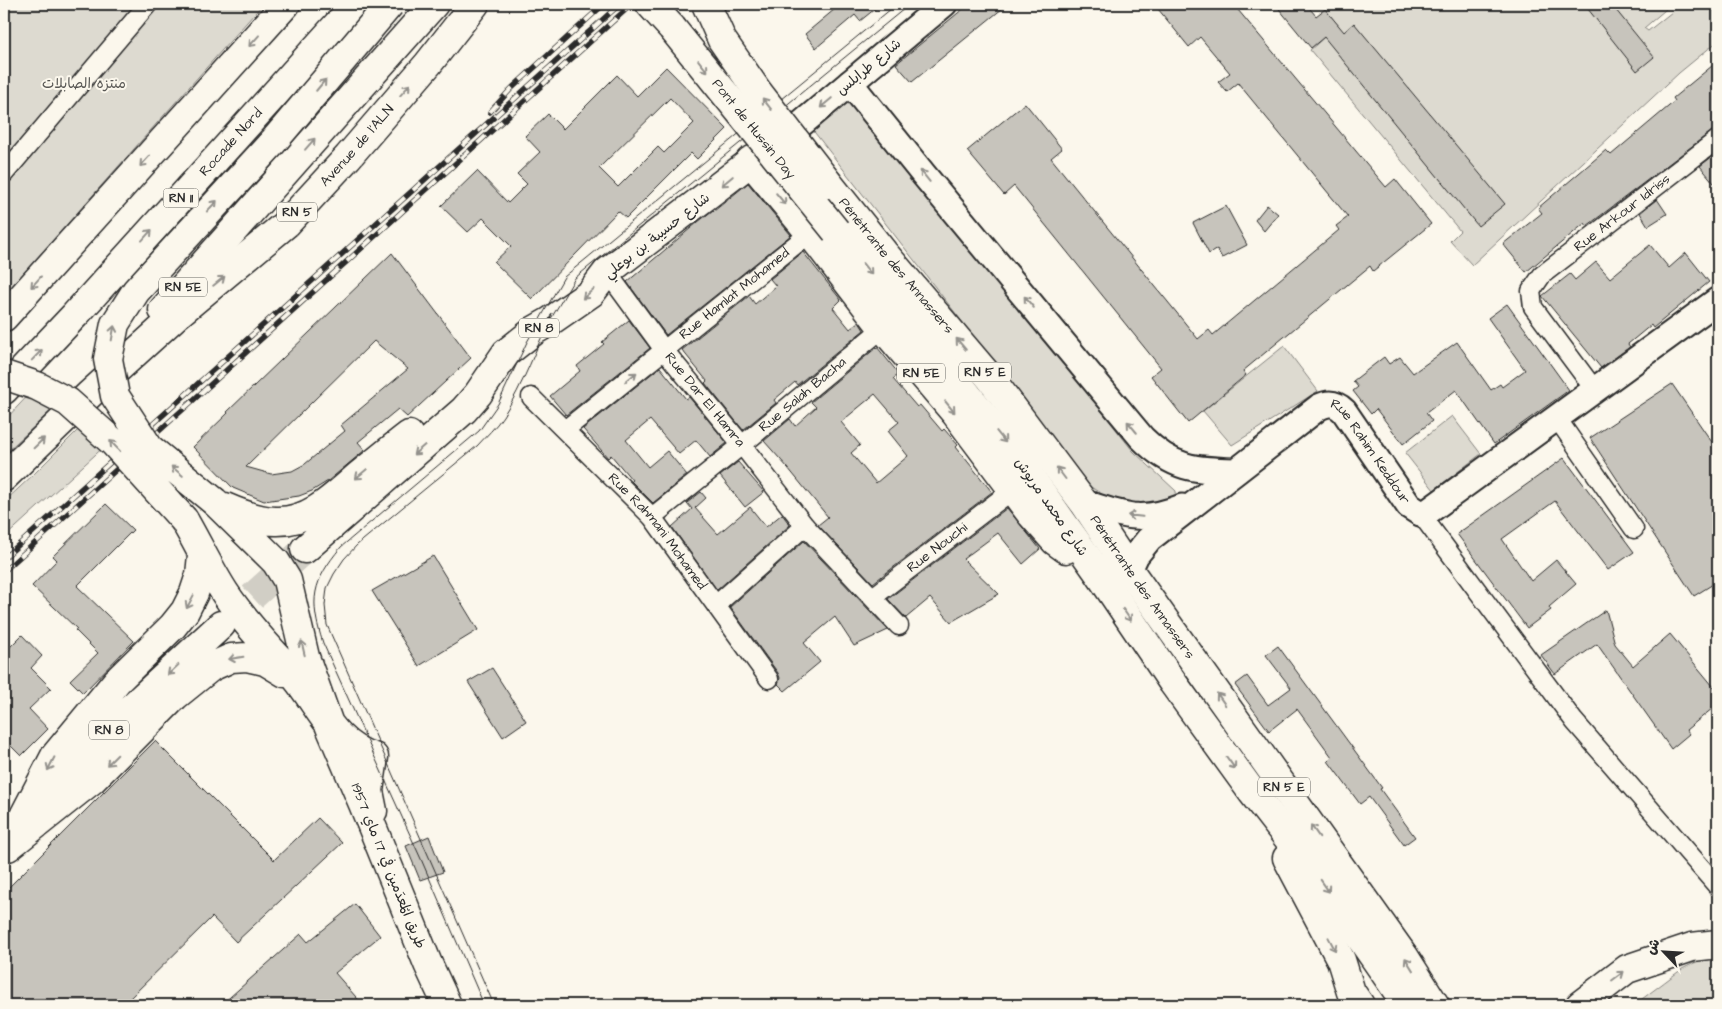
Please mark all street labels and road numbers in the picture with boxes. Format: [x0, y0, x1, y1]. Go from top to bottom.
street label: شارع طرابلس [832, 34, 906, 100]
street label: Pont de Hussin Day [707, 75, 801, 184]
street label: Avenue de l'ALN [316, 100, 399, 191]
street label: Rocade Nord [195, 104, 267, 181]
street label: Rue Arkour Idriss [1570, 169, 1675, 257]
road number: RN 11 [164, 188, 198, 208]
street label: شارع حسيبة بن بوعلي [600, 188, 715, 285]
street label: Pénétrante des Annassers [834, 194, 959, 338]
road number: RN 5 [277, 202, 317, 222]
street label: Rue Hamlat Mohamed [675, 243, 794, 344]
road number: RN 5E [159, 278, 207, 296]
road number: RN 8 [519, 318, 559, 338]
street label: Rue Dar El Hamra [660, 348, 750, 451]
street label: Rue Salah Bacha [755, 352, 851, 437]
road number: RN 5 E [959, 362, 1011, 382]
road number: RN 5E [897, 363, 945, 382]
street label: Rue Rahim Keddour [1327, 394, 1415, 509]
street label: شارع محمد مربوش [1010, 454, 1092, 560]
street label: Rue Rahmani Mohamed [603, 469, 711, 594]
street label: Pénétrante des Annassers [1085, 511, 1199, 663]
street label: Rue Nouchi [903, 518, 972, 578]
road number: RN 8 [89, 720, 129, 740]
road number: RN 5 E [1258, 778, 1310, 796]
street label: طريق المُعدَمين في 17 ماي 1957 [346, 780, 430, 952]

